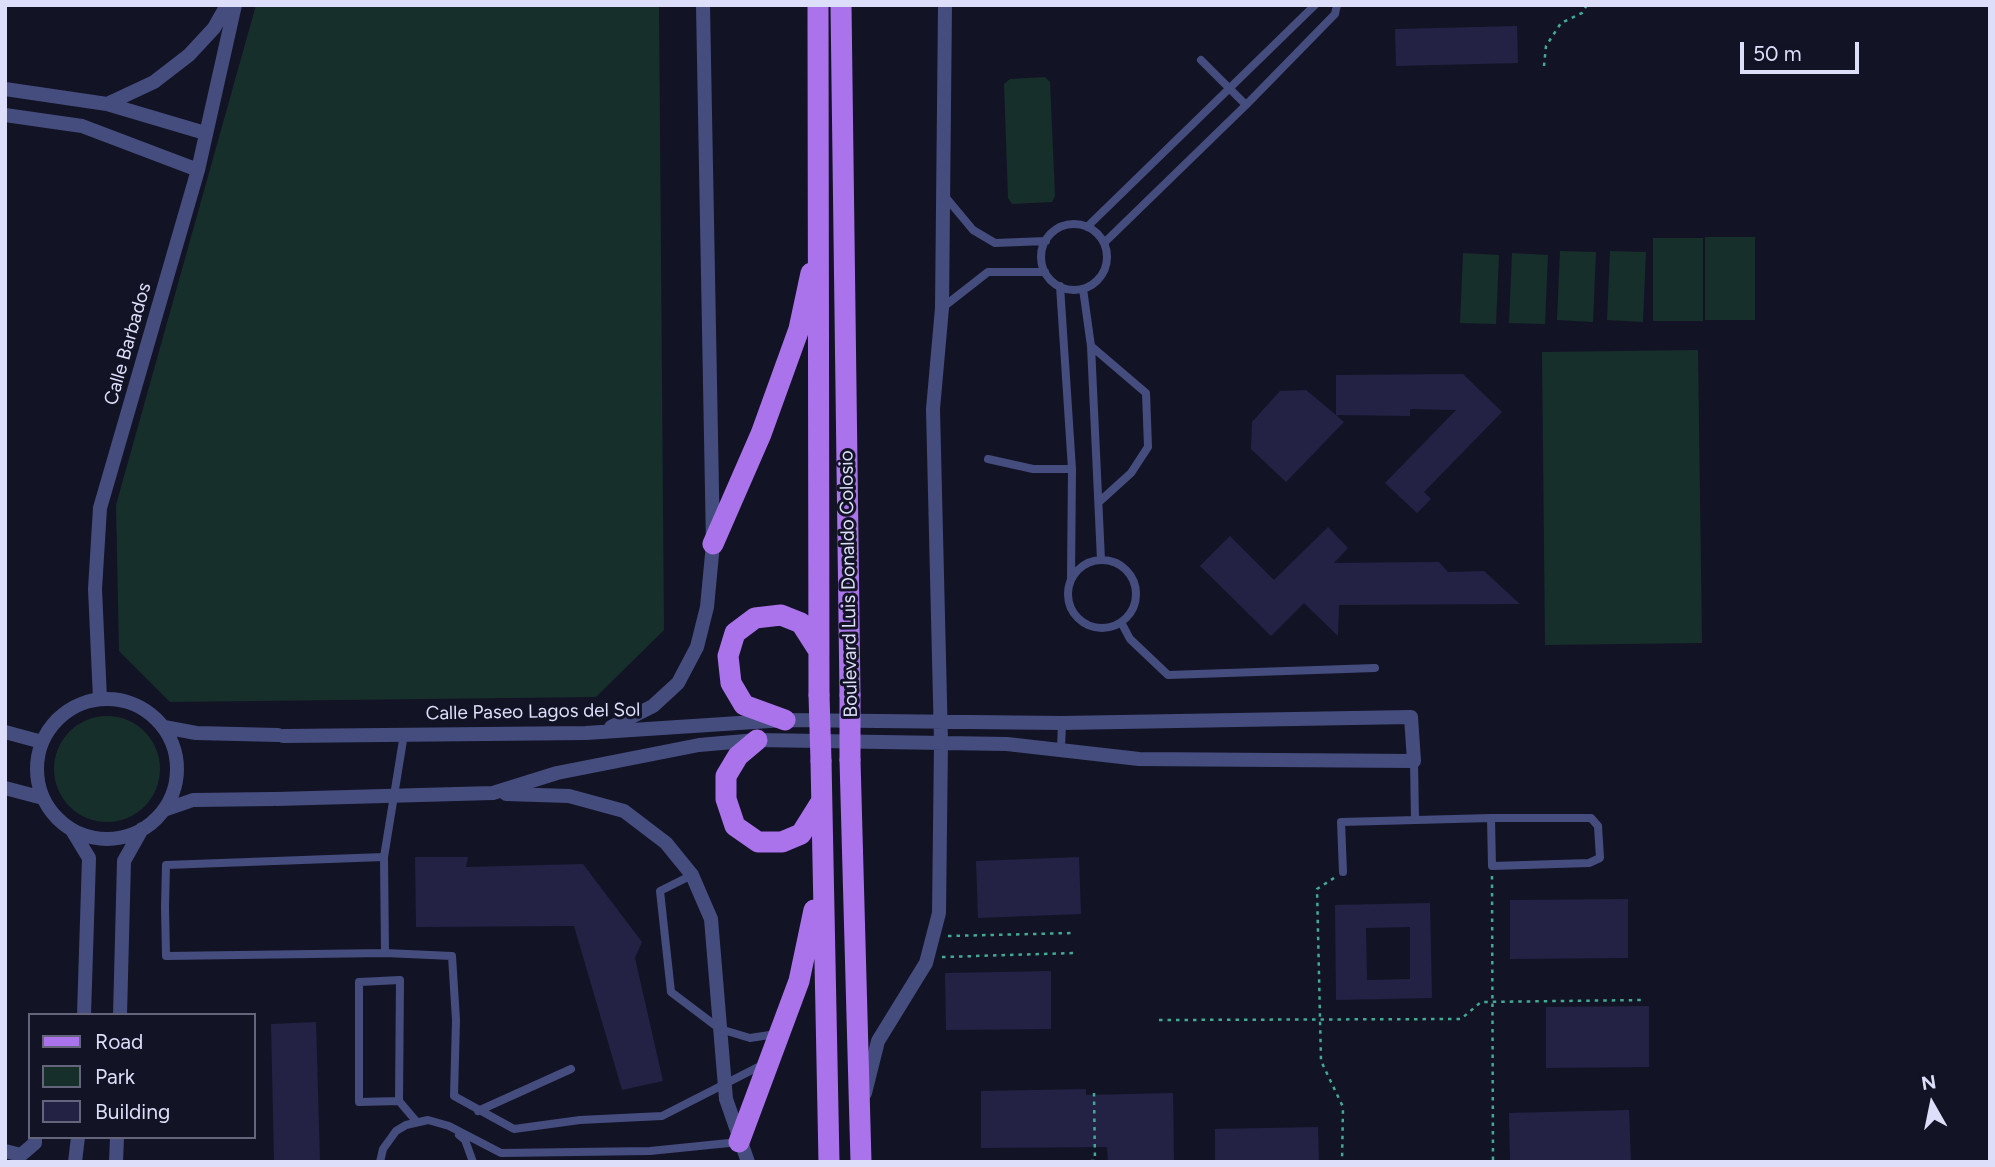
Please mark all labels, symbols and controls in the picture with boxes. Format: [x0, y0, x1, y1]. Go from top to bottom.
scale bar [1743, 28, 1862, 72]
text: 50 m [1753, 41, 1802, 66]
street label: Calle Barbados [100, 280, 156, 408]
street label: Boulevard Luis Donaldo Colosio [835, 450, 863, 718]
street label: Calle Paseo Lagos del Sol [425, 699, 641, 725]
legend [28, 1013, 256, 1139]
text: Road [95, 1029, 143, 1054]
text: Park [95, 1064, 135, 1089]
north arrow [1897, 1069, 1967, 1139]
text: N [1920, 1070, 1938, 1095]
text: Building [95, 1099, 170, 1124]

